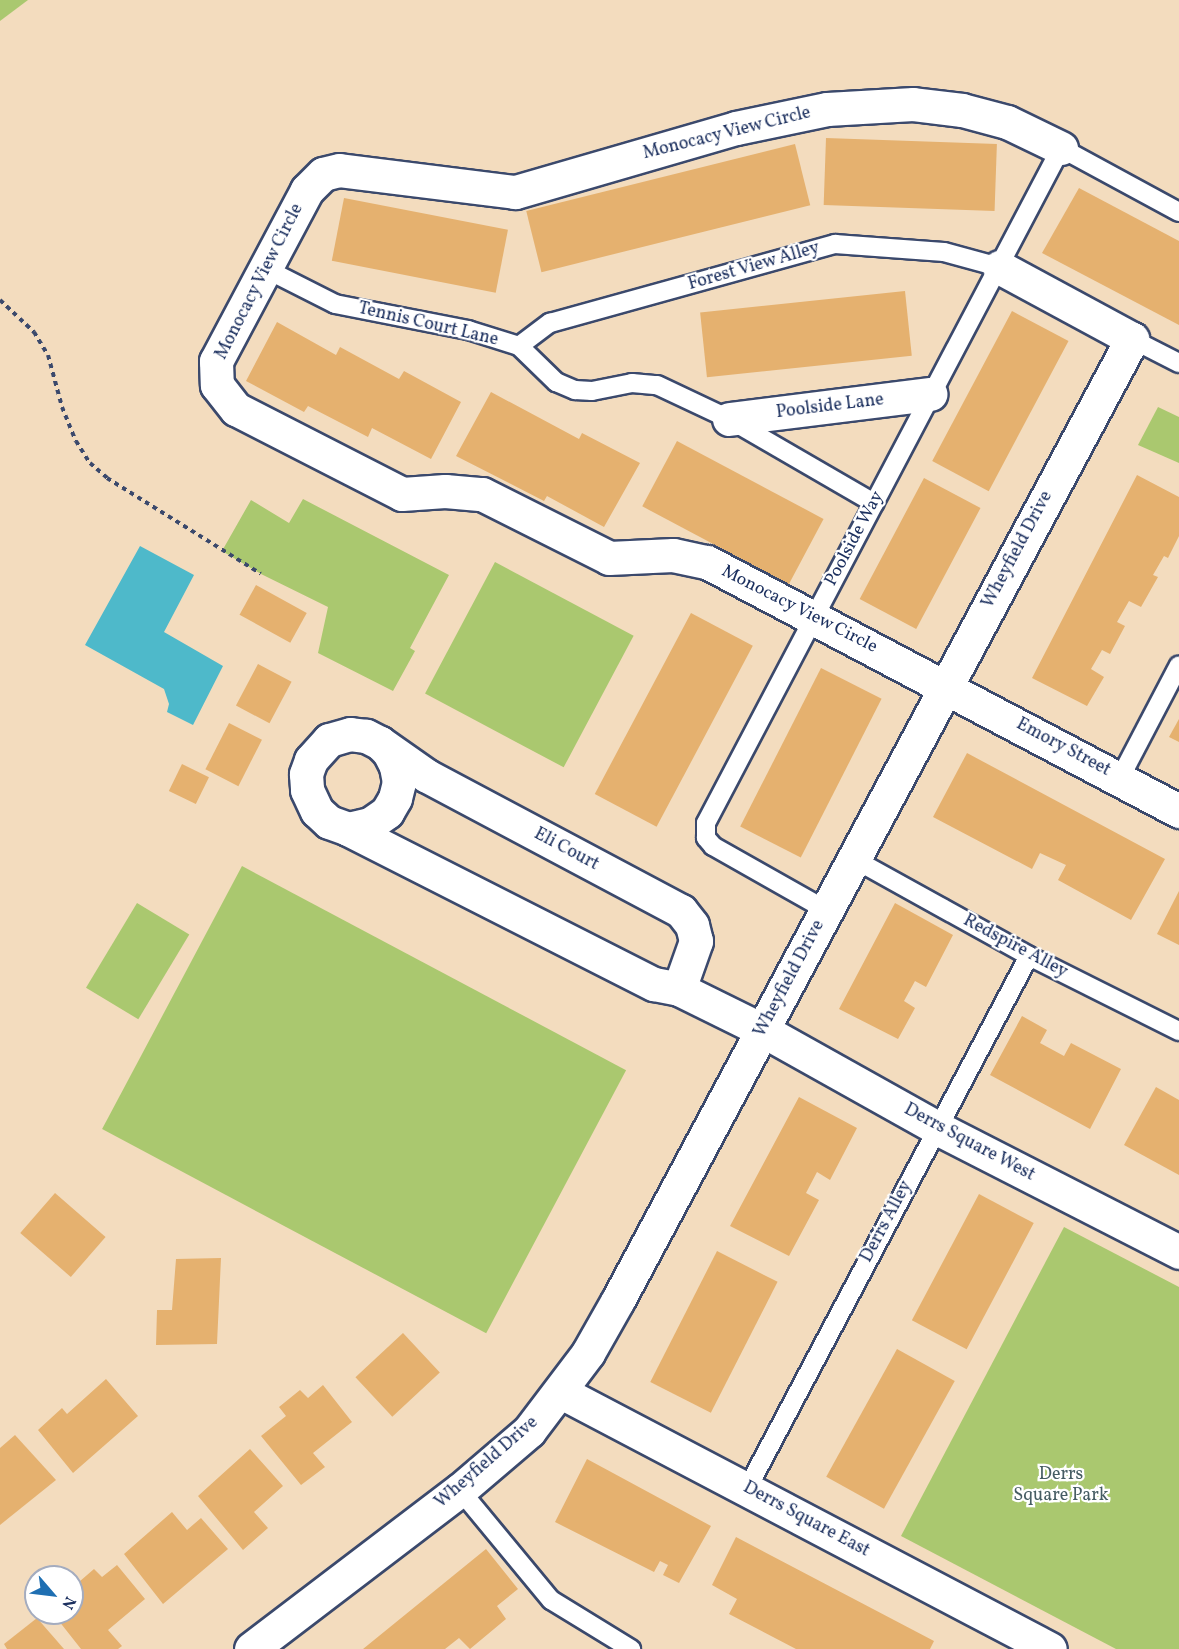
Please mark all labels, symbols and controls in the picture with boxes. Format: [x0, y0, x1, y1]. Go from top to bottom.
street label: Monocacy View Circle [640, 103, 814, 165]
street label: Monocacy View Circle [211, 200, 309, 364]
street label: Forest View Alley [685, 238, 823, 296]
street label: Tennis Court Lane [356, 298, 500, 352]
street label: Poolside Lane [775, 390, 885, 424]
street label: Poolside Way [821, 488, 889, 590]
street label: Wheyfield Drive [978, 488, 1058, 612]
street label: Monocacy View Circle [717, 561, 881, 659]
street label: Emory Street [1012, 714, 1114, 782]
street label: Eli Court [530, 824, 602, 876]
street label: Redspire Alley [959, 910, 1071, 984]
street label: Wheyfield Drive [750, 917, 830, 1041]
street label: Derrs Square West [900, 1099, 1038, 1187]
street label: Derrs Alley [856, 1177, 918, 1267]
street label: Wheyfield Drive [431, 1412, 543, 1514]
park label: Derrs Square Park [1013, 1465, 1109, 1508]
street label: Derrs Square East [739, 1478, 873, 1562]
north arrow [24, 1565, 84, 1625]
text: N [56, 1592, 81, 1613]

